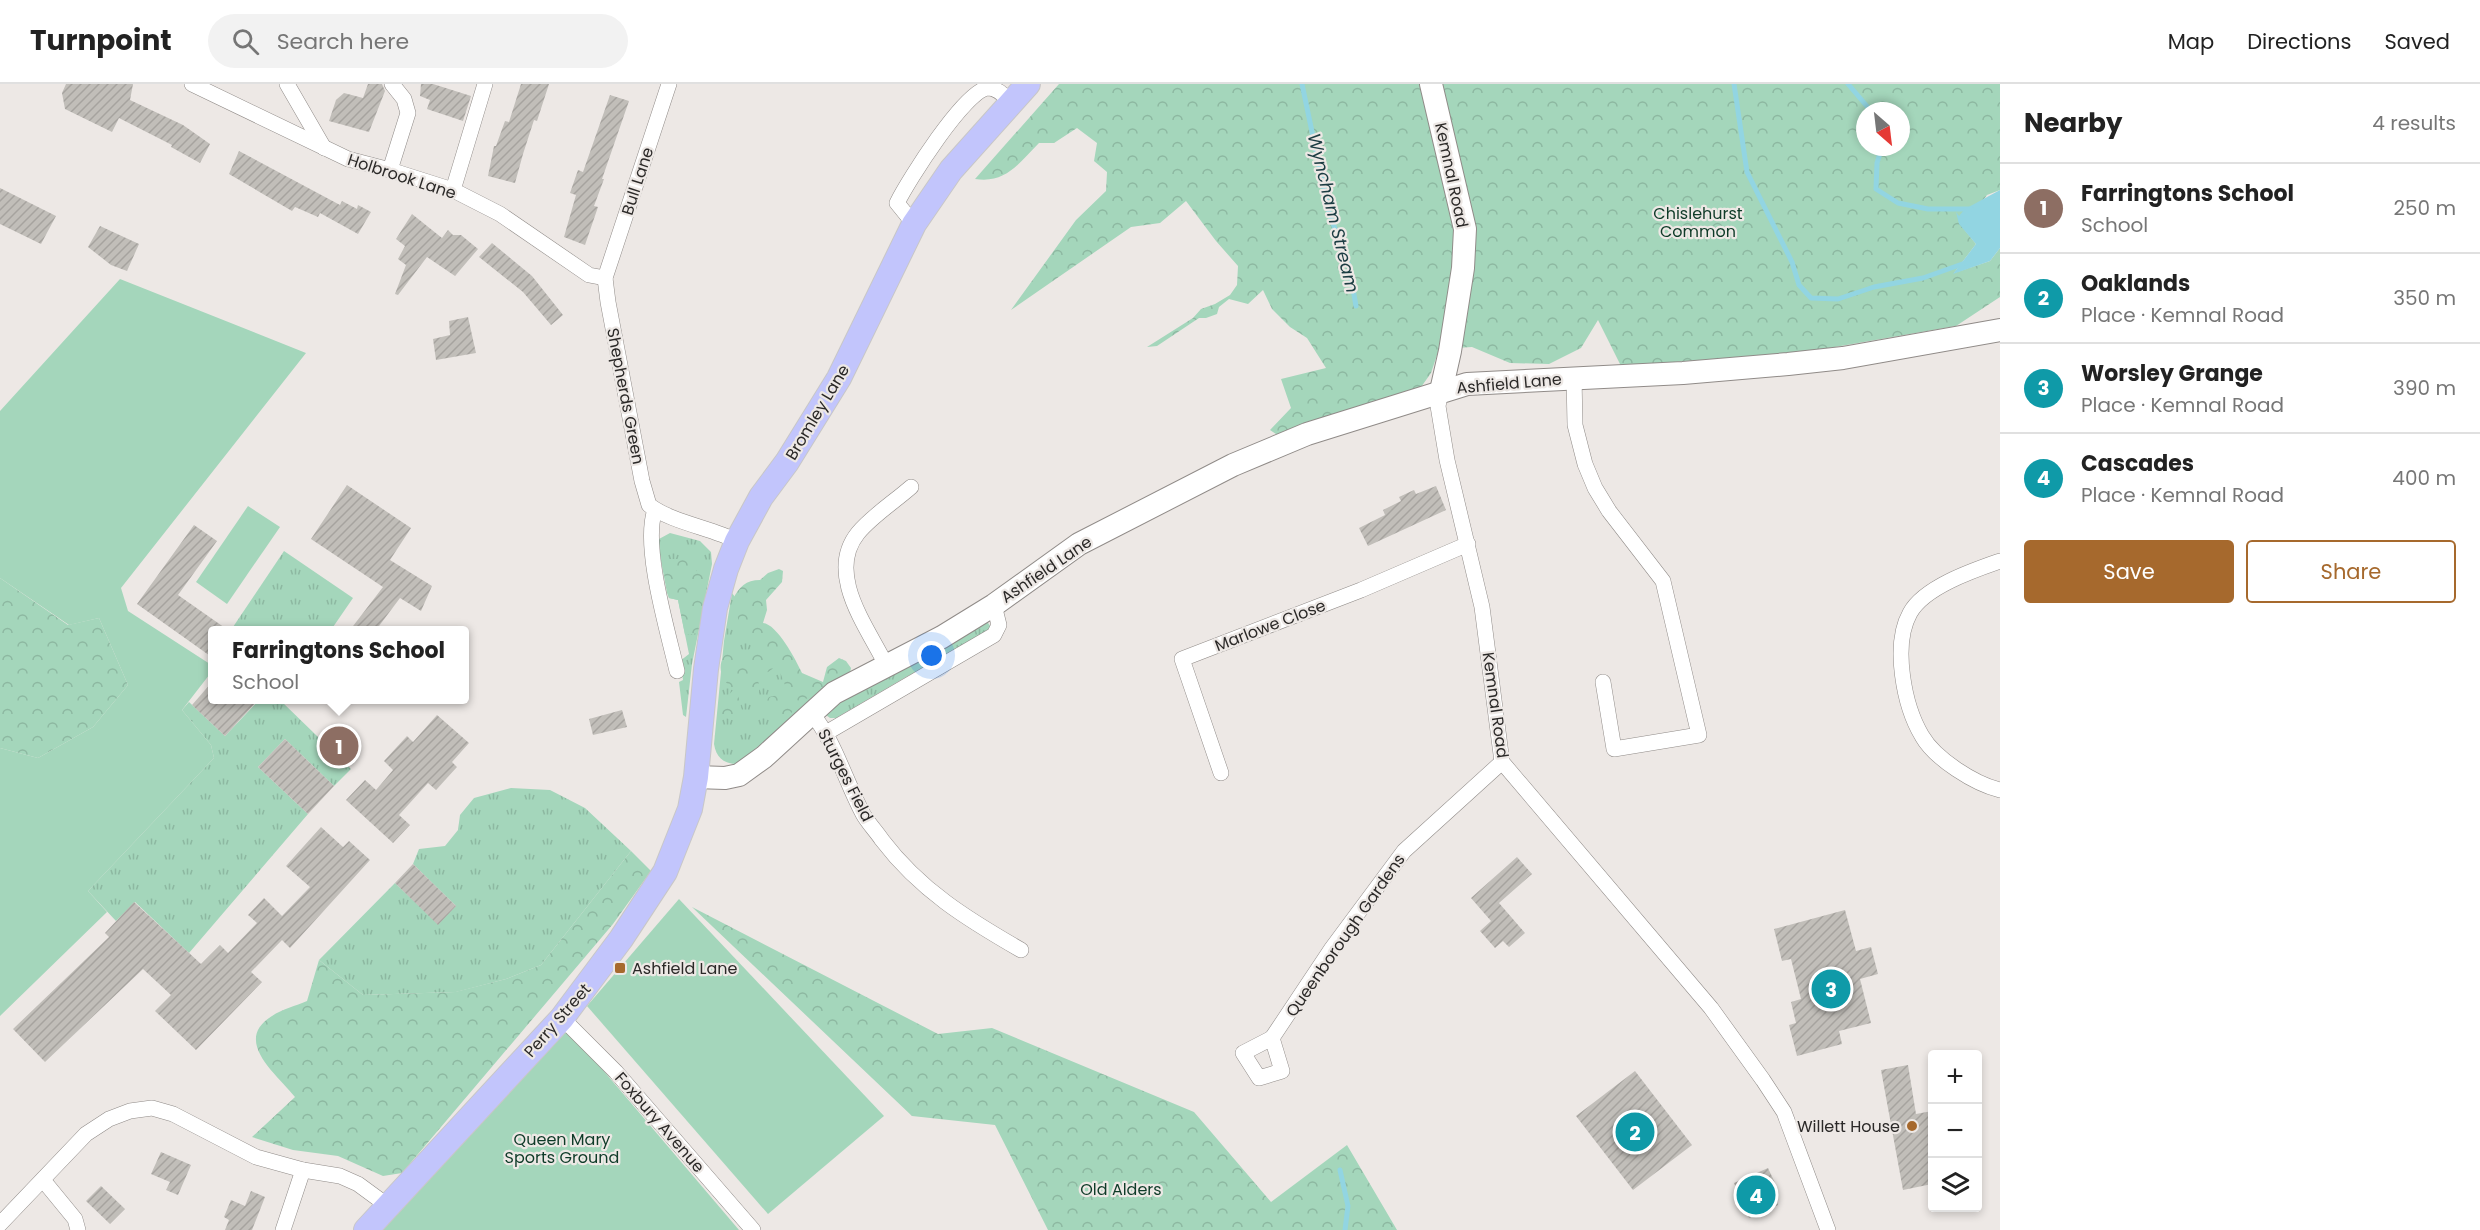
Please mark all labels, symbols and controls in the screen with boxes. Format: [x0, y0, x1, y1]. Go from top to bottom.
search box [208, 14, 628, 68]
text: Turnpoint [30, 21, 172, 60]
icon: search [229, 25, 262, 58]
text: Search here [277, 26, 409, 57]
text: Map [2168, 27, 2214, 56]
text: Directions [2247, 27, 2351, 56]
text: Saved [2384, 27, 2450, 56]
north arrow [1856, 102, 1910, 156]
text: Nearby [2024, 105, 2122, 141]
text: 4 results [2372, 109, 2456, 137]
street label: Kemnal Road [1429, 120, 1474, 230]
water label: Wyncham Stream [1302, 131, 1365, 295]
street label: Bull Lane [616, 144, 659, 218]
street label: Holbrook Lane [345, 148, 459, 205]
text: Farringtons School [2081, 178, 2294, 209]
text: 1 [2040, 194, 2047, 222]
text: 250 m [2393, 194, 2456, 222]
park label: Chislehurst Common [1653, 202, 1743, 243]
text: School [2081, 211, 2148, 239]
text: Oaklands [2081, 268, 2190, 299]
text: 2 [2038, 284, 2049, 312]
text: 350 m [2393, 284, 2456, 312]
text: Place · Kemnal Road [2081, 301, 2284, 329]
street label: Shepherds Green [601, 326, 650, 466]
text: Worsley Grange [2081, 358, 2263, 389]
street label: Bromley Lane [780, 360, 855, 464]
street label: Ashfield Lane [1456, 367, 1563, 400]
text: 3 [2037, 374, 2050, 402]
text: 390 m [2393, 374, 2456, 402]
text: Place · Kemnal Road [2081, 391, 2284, 419]
text: Cascades [2081, 448, 2194, 479]
text: 4 [2037, 464, 2050, 492]
text: 400 m [2392, 464, 2456, 492]
text: Place · Kemnal Road [2081, 481, 2284, 509]
street label: Ashfield Lane [996, 530, 1096, 608]
button: Save [2024, 540, 2234, 603]
button: Share [2246, 540, 2456, 603]
street label: Marlowe Close [1212, 594, 1329, 657]
popup [208, 626, 469, 704]
text: Farringtons School [232, 635, 445, 666]
your location [917, 641, 946, 670]
street label: Kemnal Road [1477, 651, 1514, 760]
text: School [232, 668, 299, 696]
pin: 1 [320, 724, 358, 768]
street label: Sturges Field [812, 725, 879, 826]
street label: Queenborough Gardens [1280, 849, 1411, 1021]
place label: Ashfield Lane [632, 957, 737, 980]
marker: Ashfield Lane [613, 961, 627, 975]
pin: 3 [1812, 966, 1850, 1012]
street label: Perry Street [519, 978, 596, 1062]
map controls [1928, 1050, 1982, 1212]
button: + [1928, 1050, 1982, 1104]
street label: Foxbury Avenue [609, 1067, 710, 1178]
button: − [1928, 1104, 1982, 1158]
pin: 2 [1616, 1110, 1654, 1154]
place label: Willett House [1797, 1115, 1900, 1138]
marker: Willett House [1905, 1119, 1919, 1133]
park label: Queen Mary Sports Ground [505, 1128, 619, 1169]
button: layers [1928, 1158, 1982, 1212]
pin: 4 [1736, 1172, 1776, 1218]
park label: Old Alders [1080, 1178, 1162, 1201]

